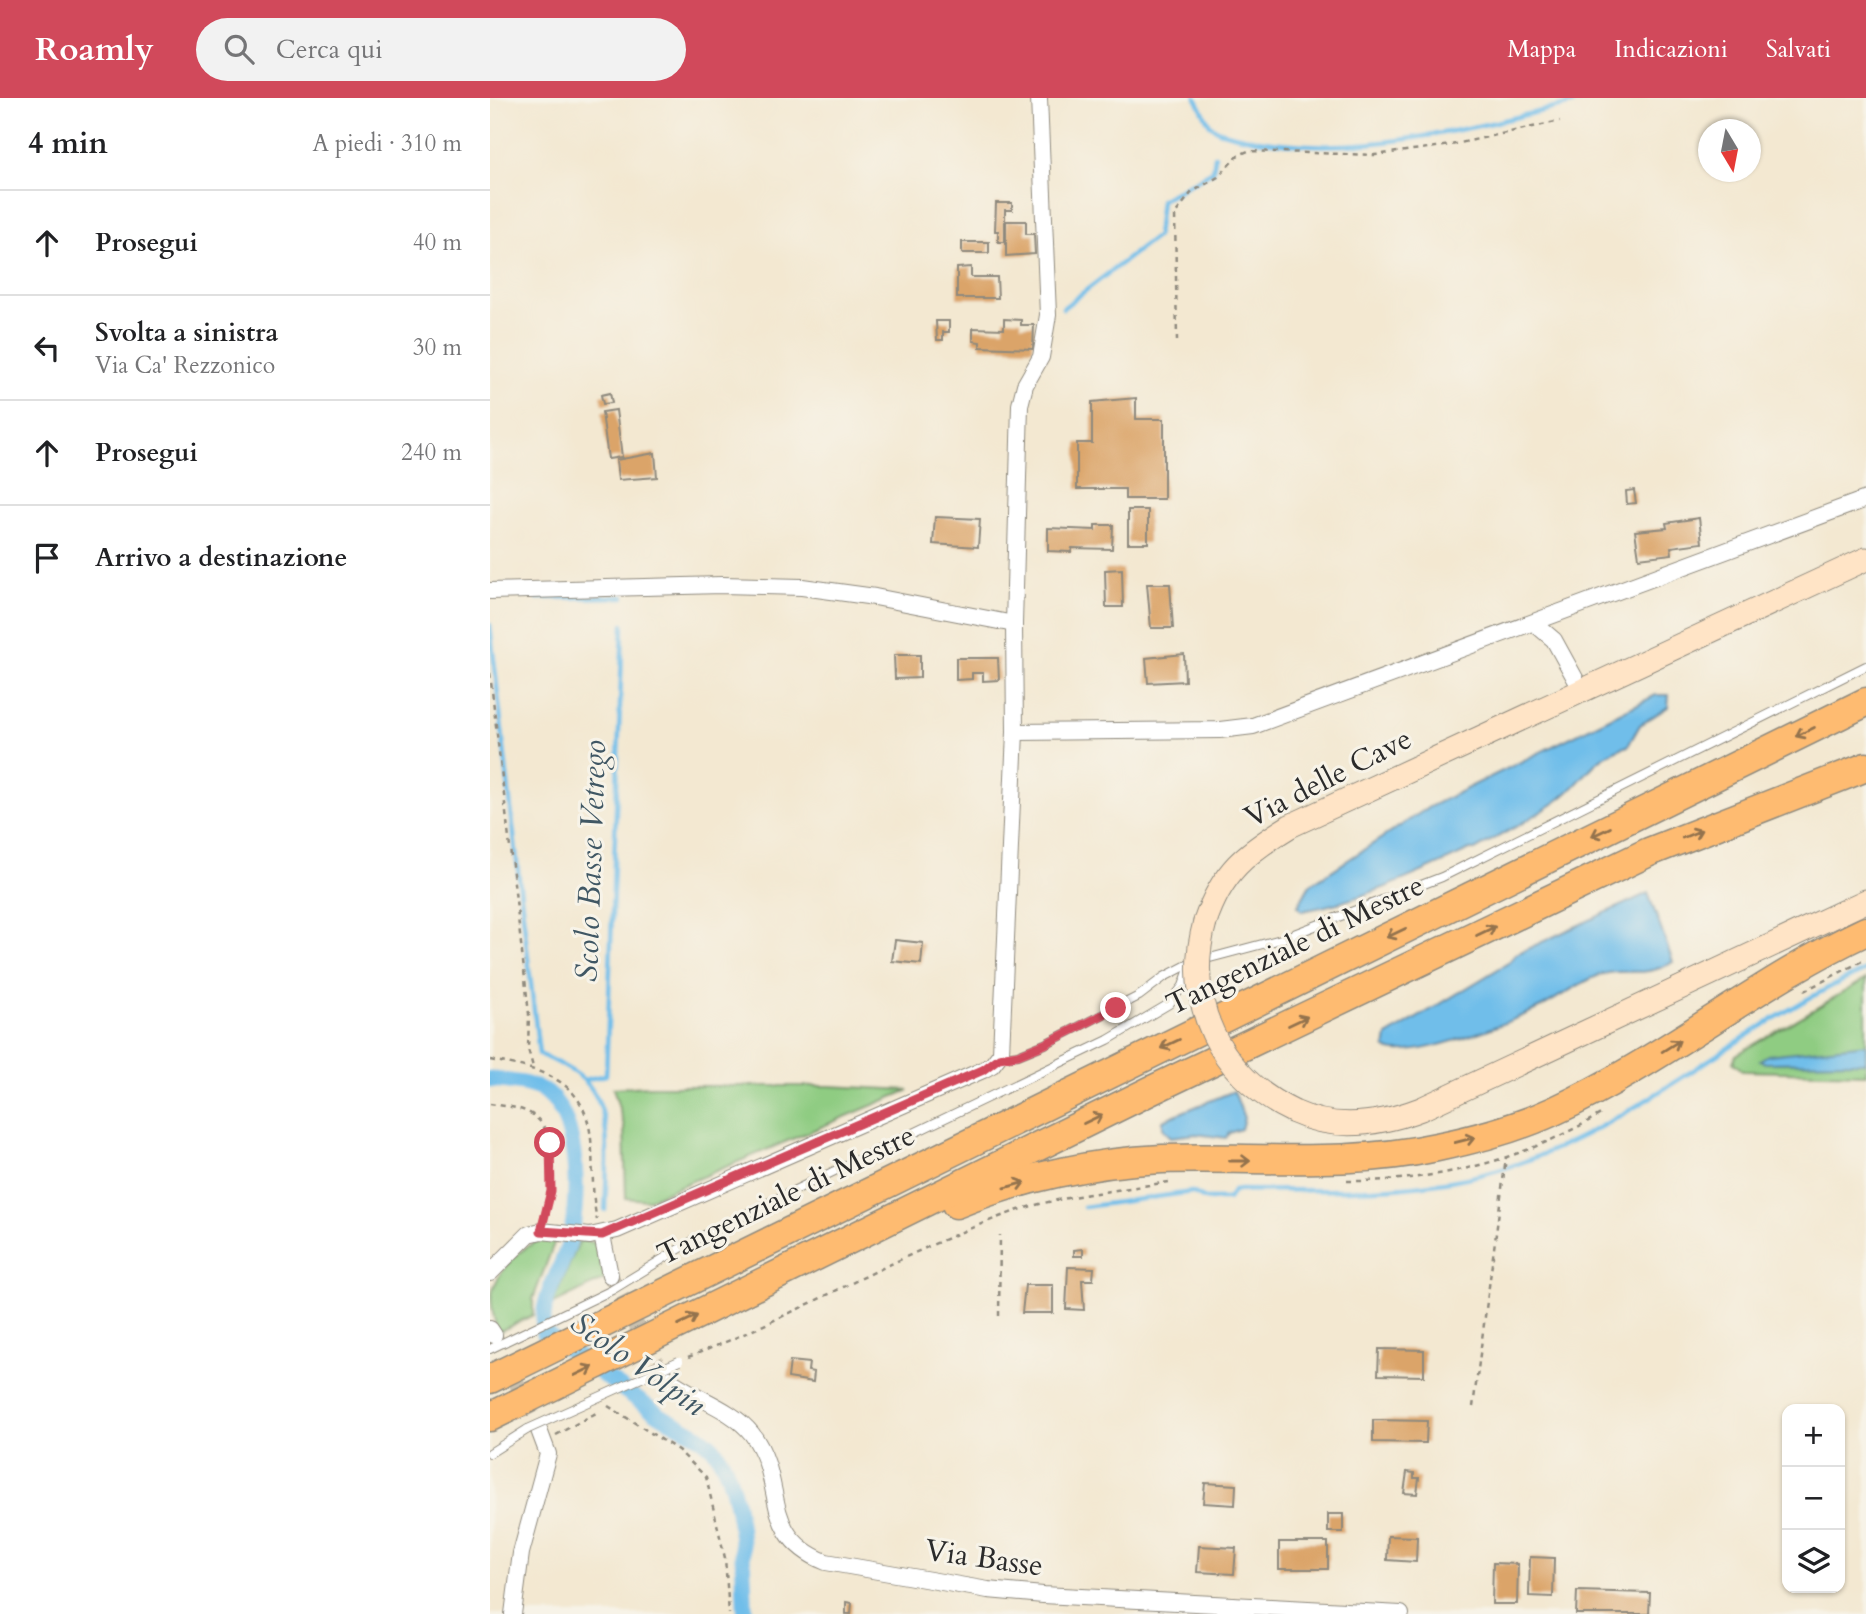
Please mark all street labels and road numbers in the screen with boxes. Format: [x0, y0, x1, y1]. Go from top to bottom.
street label: Via delle Cave [1237, 718, 1419, 838]
street label: Tangenziale di Mestre [1159, 865, 1431, 1025]
street label: Tangenziale di Mestre [650, 1115, 922, 1275]
street label: Via Basse [922, 1529, 1046, 1587]

